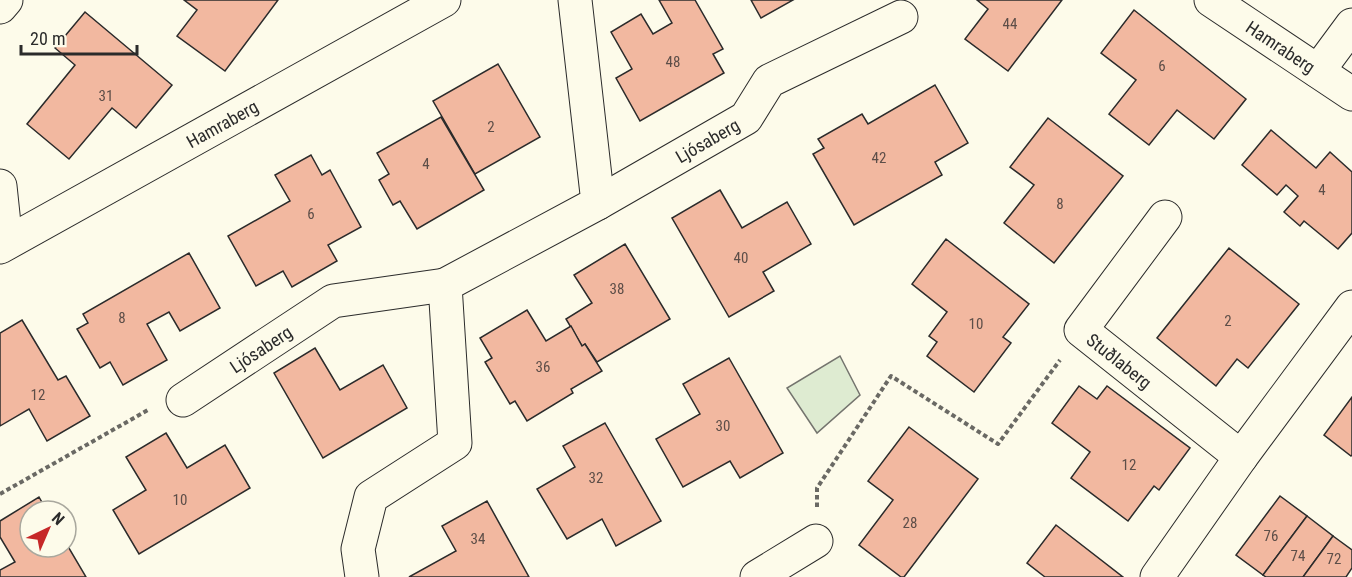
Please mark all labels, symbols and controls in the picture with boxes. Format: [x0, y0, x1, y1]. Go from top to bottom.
house number: 44 [1003, 15, 1017, 33]
street label: Hamraberg [1242, 16, 1319, 77]
scale bar [21, 18, 136, 56]
text: 20 m [30, 28, 65, 49]
house number: 48 [666, 53, 680, 71]
house number: 6 [1158, 57, 1166, 75]
house number: 31 [99, 87, 113, 105]
street label: Hamraberg [182, 95, 261, 152]
street label: Ljósaberg [672, 114, 743, 167]
house number: 2 [487, 118, 495, 136]
house number: 42 [872, 149, 886, 167]
house number: 4 [422, 155, 430, 173]
house number: 4 [1318, 181, 1326, 199]
house number: 8 [1056, 195, 1064, 213]
house number: 6 [307, 205, 315, 223]
house number: 40 [734, 249, 748, 267]
house number: 38 [610, 280, 624, 298]
house number: 8 [118, 309, 126, 327]
house number: 2 [1224, 312, 1232, 330]
house number: 10 [969, 315, 983, 333]
street label: Ljósaberg [226, 321, 296, 377]
street label: Stuðlaberg [1083, 328, 1156, 393]
house number: 36 [536, 358, 550, 376]
house number: 12 [31, 386, 45, 404]
house number: 30 [716, 417, 730, 435]
house number: 12 [1122, 456, 1136, 474]
house number: 32 [589, 469, 603, 487]
house number: 10 [173, 491, 187, 509]
north arrow [18, 499, 78, 559]
text: N [48, 508, 68, 529]
house number: 28 [903, 514, 917, 532]
house number: 76 [1264, 527, 1278, 545]
house number: 34 [471, 530, 485, 548]
house number: 74 [1291, 547, 1305, 565]
house number: 72 [1327, 550, 1341, 568]

